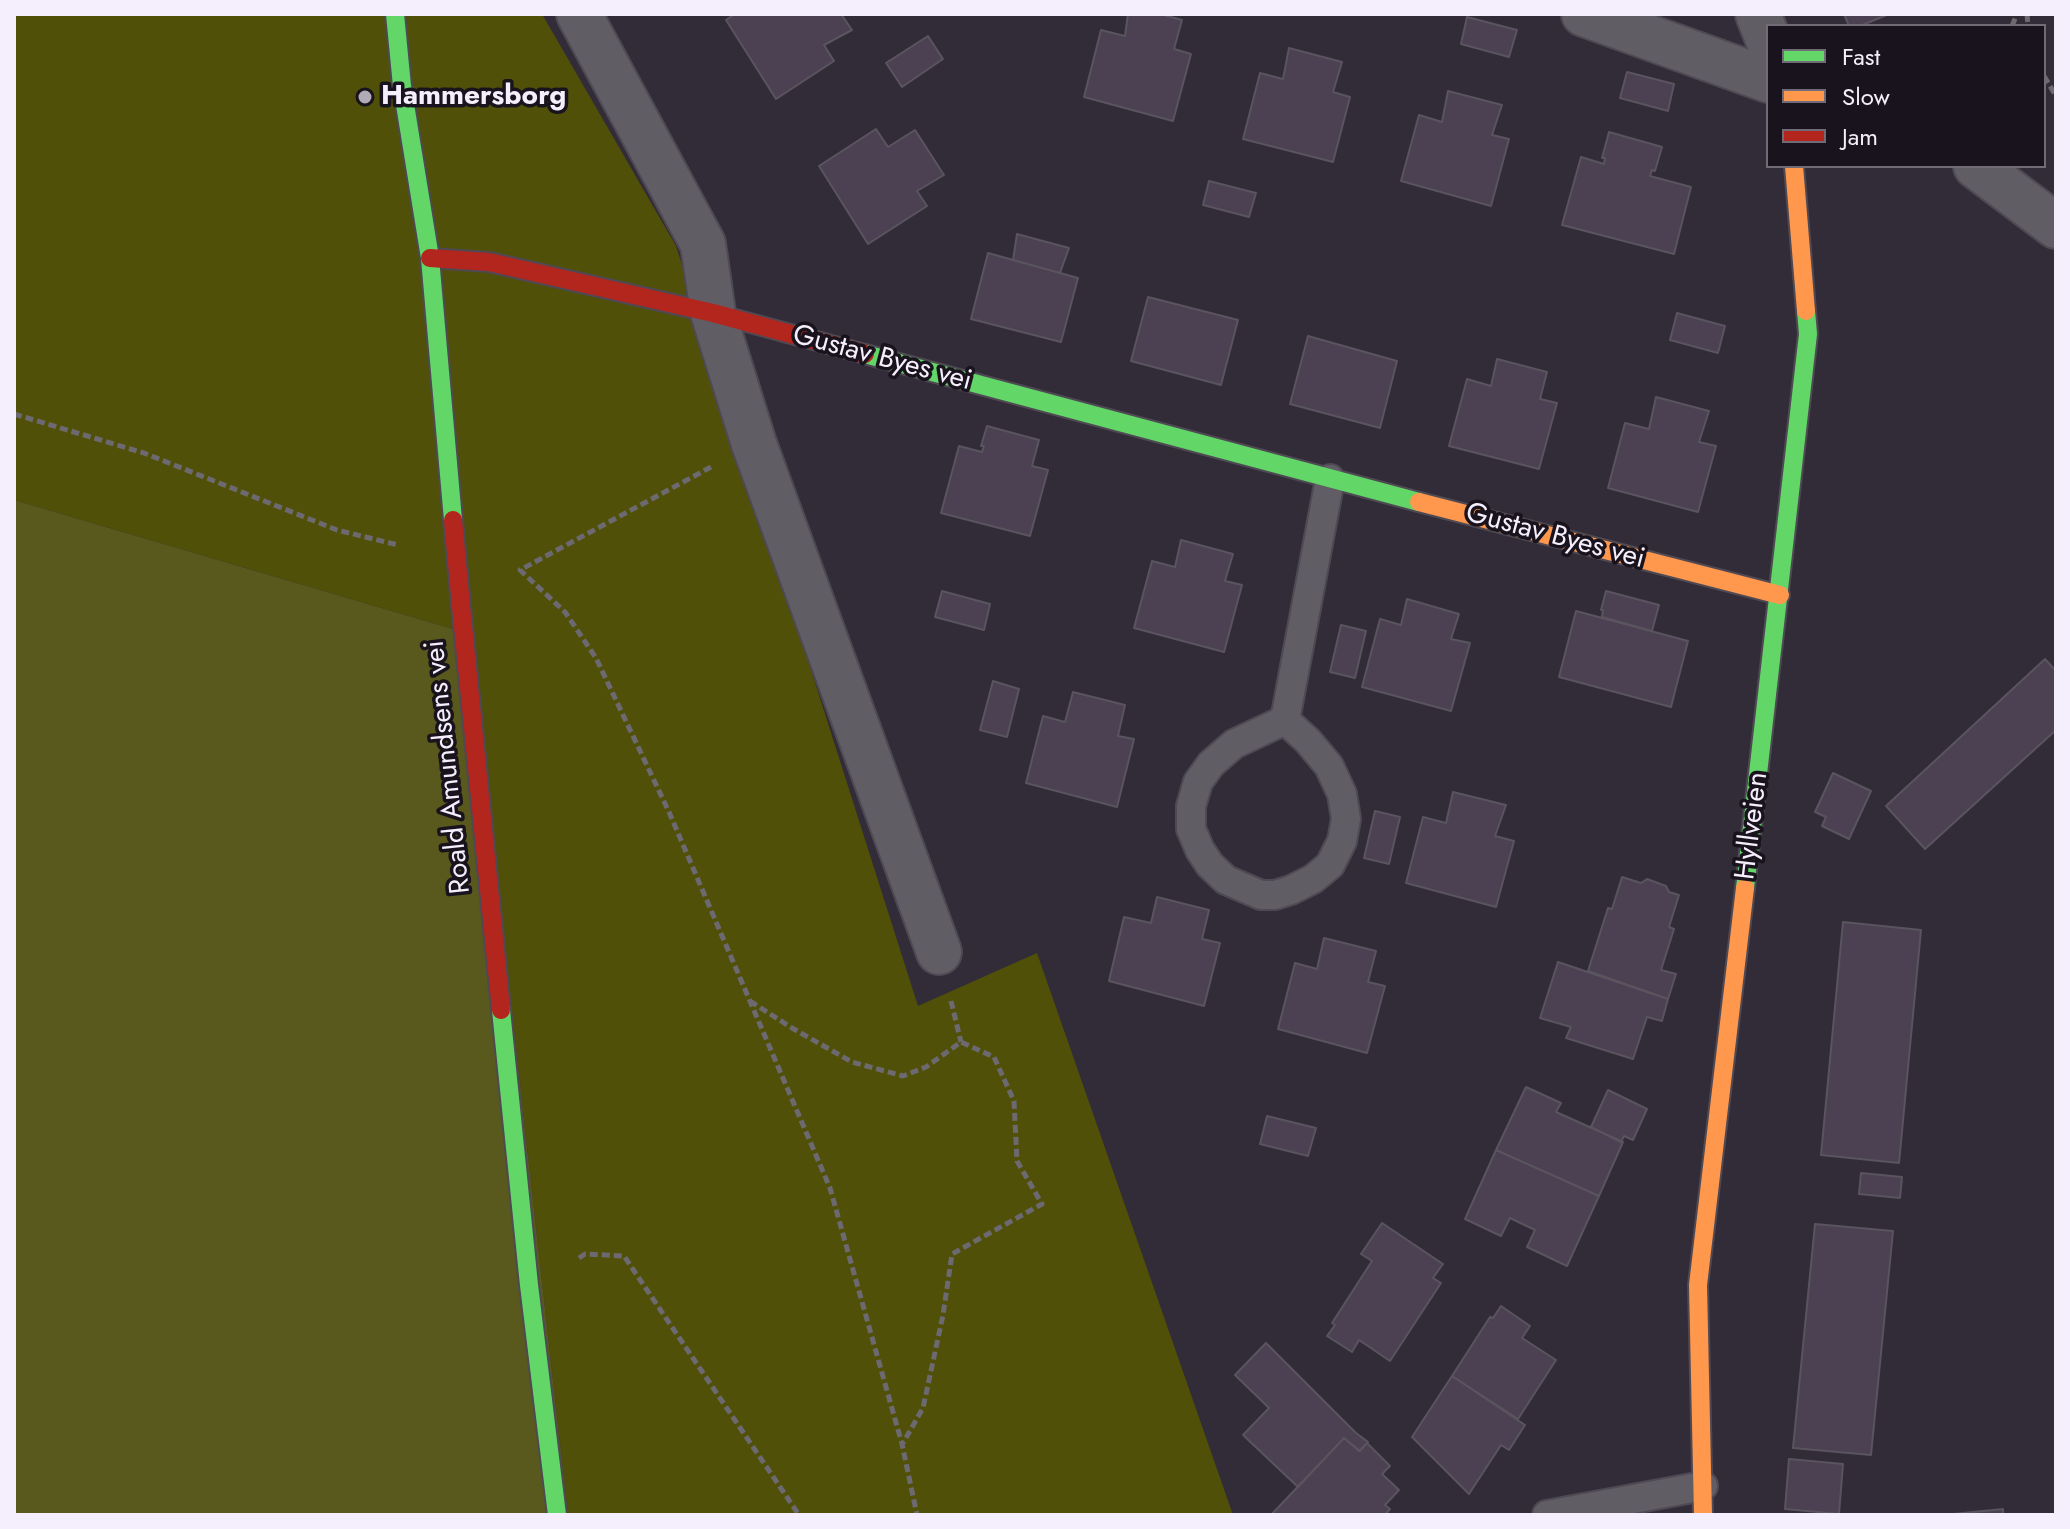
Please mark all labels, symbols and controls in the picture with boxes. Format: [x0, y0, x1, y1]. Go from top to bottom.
legend [1766, 24, 2046, 168]
text: Fast [1842, 39, 1880, 74]
text: Slow [1842, 79, 1890, 114]
place label: Hammersborg [381, 80, 566, 114]
marker: Hammersborg [356, 88, 374, 106]
text: Jam [1842, 119, 1878, 154]
street label: Gustav Byes vei [789, 319, 975, 399]
street label: Gustav Byes vei [1462, 497, 1648, 577]
street label: Roald Amundsens vei [419, 639, 479, 895]
street label: Hyllveien [1730, 770, 1776, 882]

